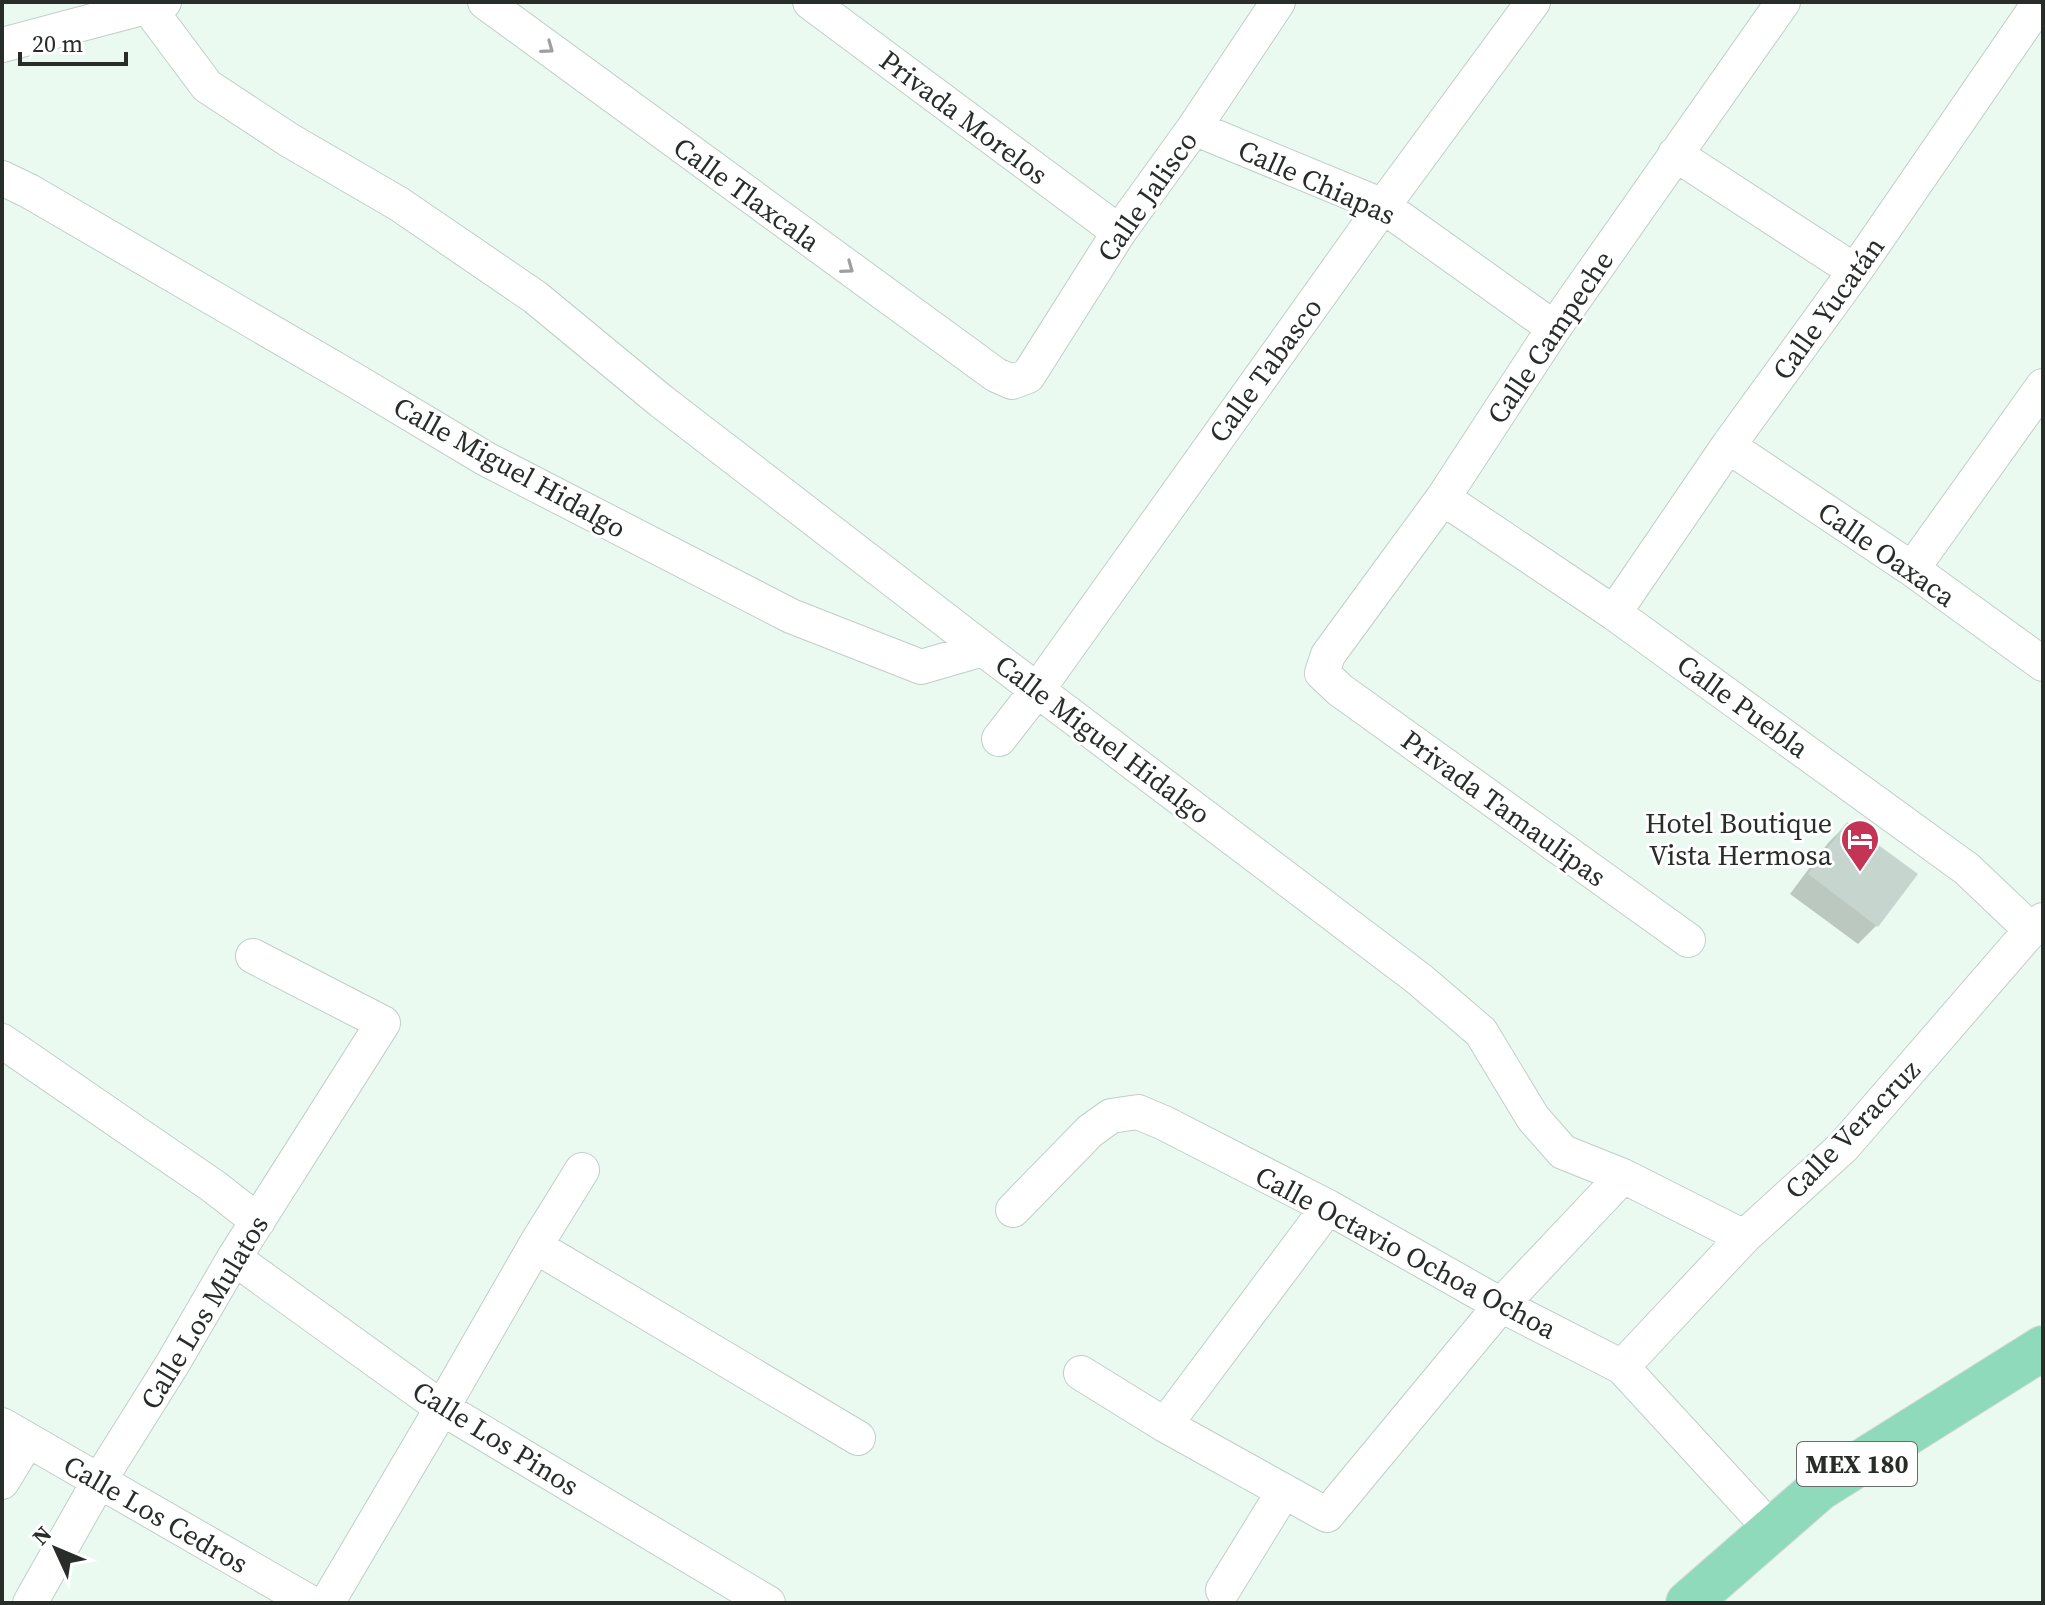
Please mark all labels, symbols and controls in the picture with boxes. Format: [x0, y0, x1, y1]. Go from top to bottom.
scale bar [20, 16, 126, 66]
text: 20 m [32, 27, 83, 60]
one-way arrow [539, 38, 553, 53]
street label: Privada Morelos [872, 41, 1056, 193]
street label: Calle Jalisco [1088, 123, 1206, 269]
street label: Calle Tlaxcala [666, 128, 829, 261]
street label: Calle Chiapas [1232, 130, 1402, 234]
street label: Calle Yucatán [1763, 229, 1893, 387]
street label: Calle Campeche [1478, 243, 1622, 431]
one-way arrow [839, 258, 853, 273]
street label: Calle Tabasco [1200, 290, 1330, 450]
street label: Calle Miguel Hidalgo [387, 387, 633, 547]
street label: Calle Oaxaca [1811, 493, 1964, 616]
street label: Calle Miguel Hidalgo [988, 645, 1218, 833]
street label: Calle Puebla [1669, 645, 1817, 767]
street label: Privada Tamaulipas [1394, 721, 1614, 895]
place label: Hotel Boutique Vista Hermosa [1645, 804, 1833, 874]
hotel icon: Hotel Boutique Vista Hermosa [1839, 818, 1881, 873]
street label: Calle Veracruz [1776, 1051, 1928, 1207]
street label: Calle Octavio Ochoa Ochoa [1249, 1156, 1564, 1348]
street label: Calle Los Mulatos [131, 1208, 277, 1416]
street label: Calle Los Pinos [405, 1372, 587, 1504]
road number: MEX 180 [1797, 1442, 1917, 1486]
street label: Calle Los Cedros [57, 1446, 255, 1582]
north arrow [16, 1509, 96, 1589]
text: N [25, 1519, 58, 1551]

